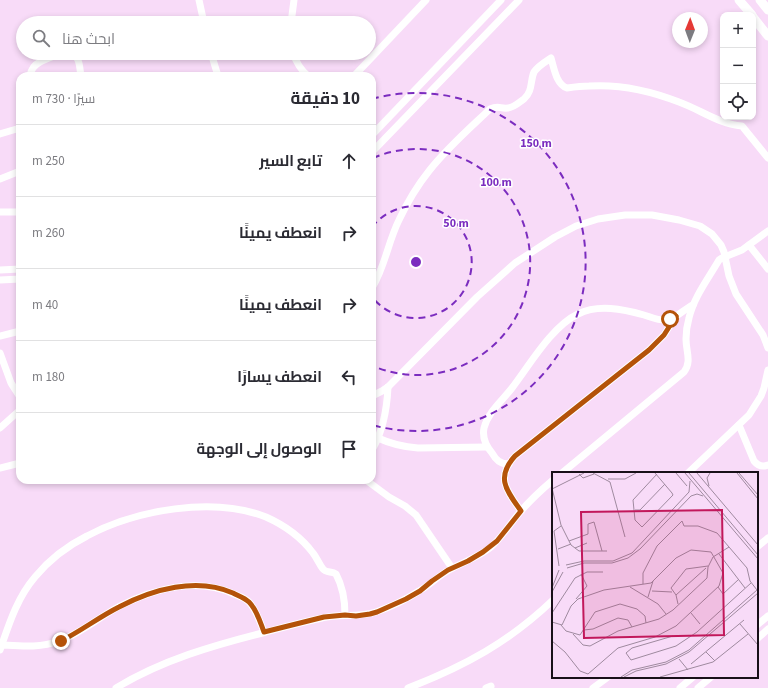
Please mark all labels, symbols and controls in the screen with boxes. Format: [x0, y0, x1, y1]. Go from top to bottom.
north arrow [672, 12, 708, 48]
map controls [720, 12, 756, 120]
button: + [720, 12, 756, 48]
search box [16, 16, 376, 60]
icon: search [30, 27, 52, 49]
text: ابحث هنا [62, 29, 115, 50]
button: − [720, 48, 756, 84]
button: locate [720, 84, 756, 120]
text: 10 دقيقة [291, 87, 360, 111]
text: سيرًا · 730 m [32, 90, 95, 108]
text: 150 m [520, 135, 552, 152]
icon: ahead [338, 150, 360, 172]
text: تابع السير [259, 151, 322, 172]
text: 250 m [32, 152, 65, 170]
text: 100 m [480, 174, 512, 191]
text: 50 m [443, 215, 469, 232]
icon: right [338, 222, 360, 244]
text: انعطف يمينًا [239, 223, 322, 244]
text: 260 m [32, 224, 65, 242]
centre of rings [409, 255, 423, 269]
icon: right [338, 294, 360, 316]
text: انعطف يمينًا [239, 295, 322, 316]
text: 40 m [32, 296, 58, 314]
route start [661, 310, 679, 328]
icon: left [338, 366, 360, 388]
text: انعطف يسارًا [237, 367, 322, 388]
text: 180 m [32, 368, 65, 386]
icon: arrive [338, 438, 360, 460]
text: الوصول إلى الوجهة [196, 439, 322, 460]
inset map [552, 472, 758, 678]
route end [52, 632, 70, 650]

